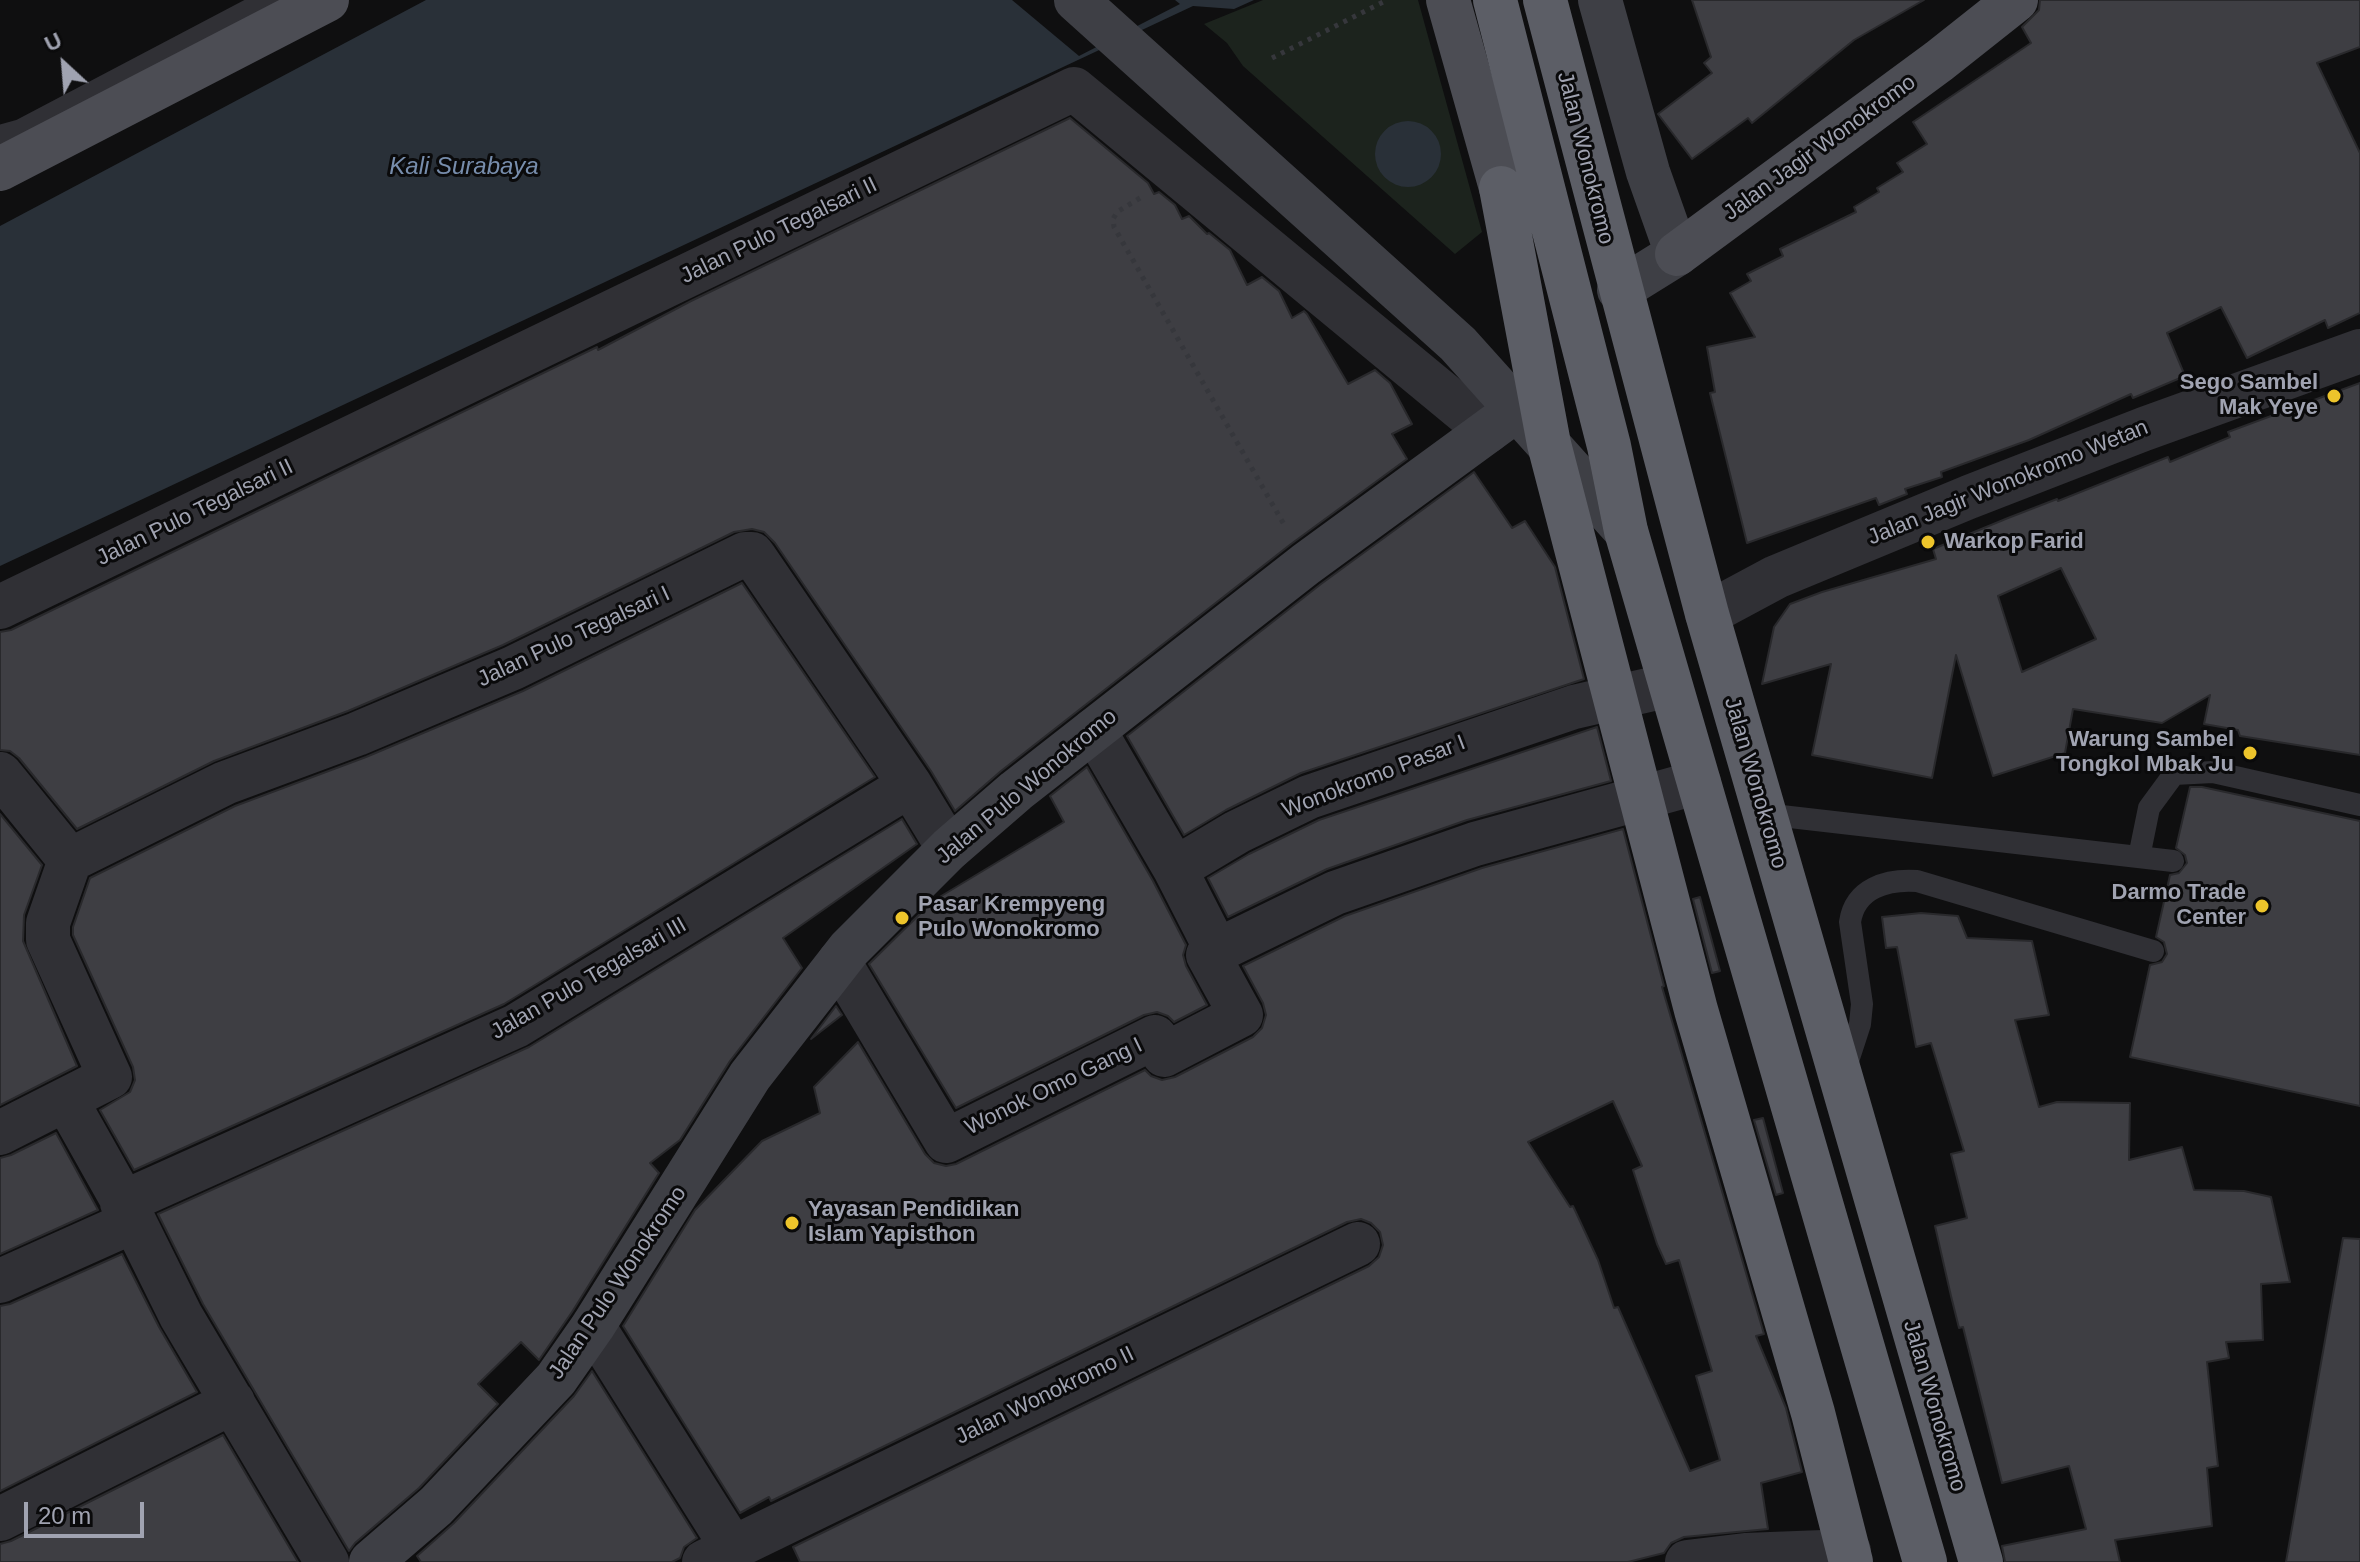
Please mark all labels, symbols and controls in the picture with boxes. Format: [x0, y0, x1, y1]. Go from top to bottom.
north arrow [24, 24, 104, 104]
text: U [41, 27, 66, 57]
street label: Jalan Wonokromo [1551, 69, 1619, 247]
street label: Jalan Jagir Wonokromo [1719, 70, 1921, 226]
water label: Kali Surabaya [389, 153, 539, 181]
street label: Jalan Pulo Tegalsari II [676, 172, 882, 290]
place label: Sego Sambel Mak Yeye [2180, 370, 2318, 422]
marker: Sego Sambel Mak Yeye [2325, 387, 2343, 405]
street label: Jalan Jagir Wonokromo Wetan [1864, 415, 2152, 551]
street label: Jalan Pulo Tegalsari II [92, 454, 298, 572]
place label: Warkop Farid [1944, 529, 2084, 555]
marker: Warkop Farid [1919, 533, 1937, 551]
street label: Jalan Pulo Tegalsari I [474, 581, 674, 693]
street label: Jalan Wonokromo [1718, 694, 1792, 872]
street label: Jalan Pulo Wonokromo [932, 704, 1122, 870]
place label: Warung Sambel Tongkol Mbak Ju [2056, 727, 2234, 778]
street label: Wonokromo Pasar I [1279, 730, 1469, 824]
marker: Warung Sambel Tongkol Mbak Ju [2241, 744, 2259, 762]
place label: Darmo Trade Center [2112, 880, 2246, 932]
place label: Pasar Krempyeng Pulo Wonokromo [918, 892, 1105, 944]
marker: Darmo Trade Center [2253, 897, 2271, 915]
marker: Pasar Krempyeng Pulo Wonokromo [893, 909, 911, 927]
street label: Jalan Pulo Tegalsari III [487, 912, 691, 1046]
street label: Wonok Omo Gang I [961, 1033, 1147, 1141]
street label: Jalan Pulo Wonokromo [544, 1182, 692, 1384]
place label: Yayasan Pendidikan Islam Yapisthon [808, 1197, 1020, 1248]
marker: Yayasan Pendidikan Islam Yapisthon [783, 1214, 801, 1232]
street label: Jalan Wonokromo [1897, 1317, 1971, 1495]
street label: Jalan Wonokromo II [951, 1341, 1139, 1451]
scale bar [28, 1486, 148, 1536]
text: 20 m [38, 1502, 91, 1529]

